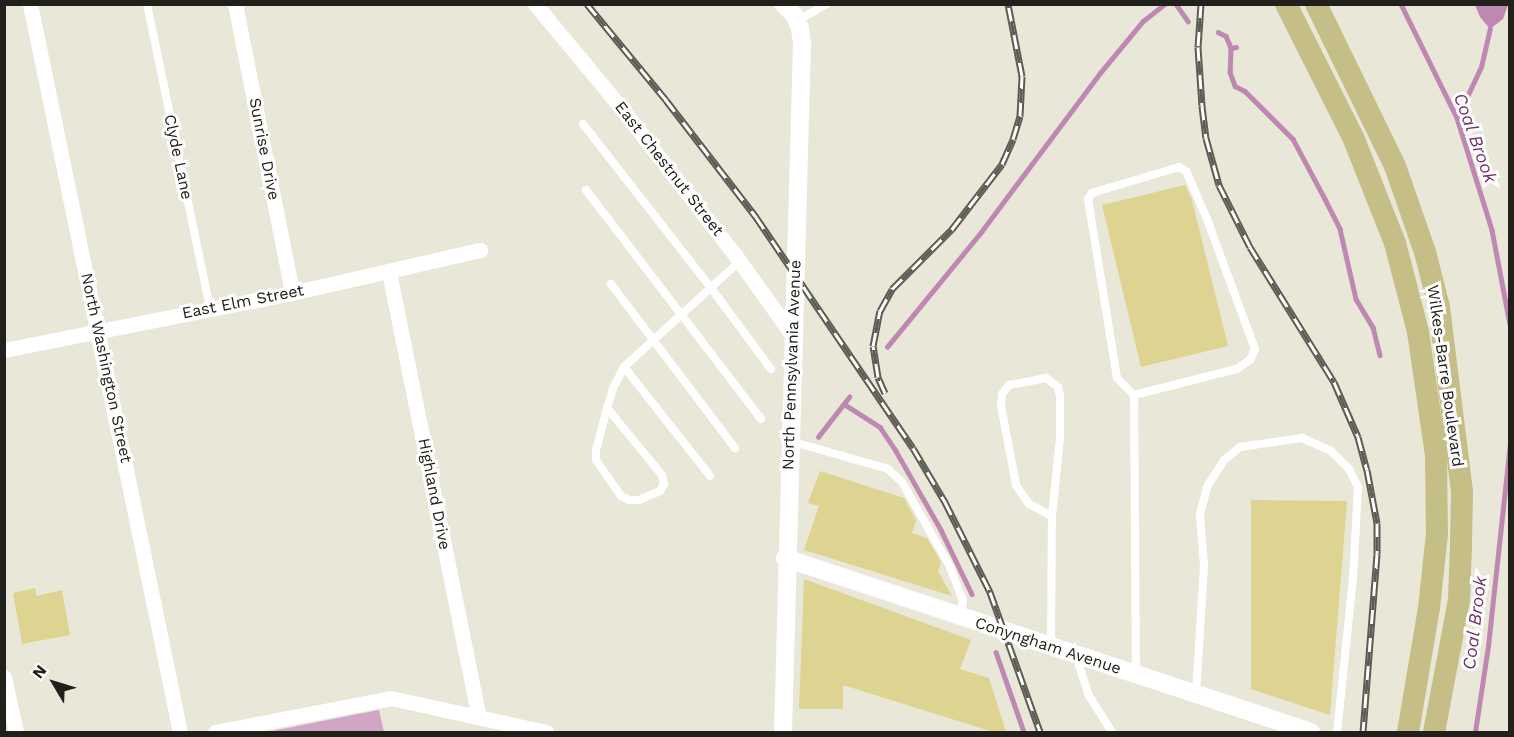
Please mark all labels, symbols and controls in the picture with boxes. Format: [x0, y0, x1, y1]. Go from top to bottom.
water label: Coal Brook [1449, 90, 1501, 186]
street label: Sunrise Drive [245, 96, 283, 202]
street label: East Chestnut Street [611, 98, 727, 240]
street label: Clyde Lane [160, 113, 196, 201]
street label: North Pennsylvania Avenue [779, 259, 805, 471]
street label: North Washington Street [76, 271, 136, 465]
street label: East Elm Street [180, 281, 306, 323]
street label: Wilkes-Barre Boulevard [1423, 284, 1467, 468]
street label: Highland Drive [414, 436, 454, 552]
water label: Coal Brook [1458, 575, 1492, 671]
street label: Conyngham Avenue [972, 613, 1124, 679]
north arrow [24, 653, 84, 713]
text: N [28, 661, 51, 682]

